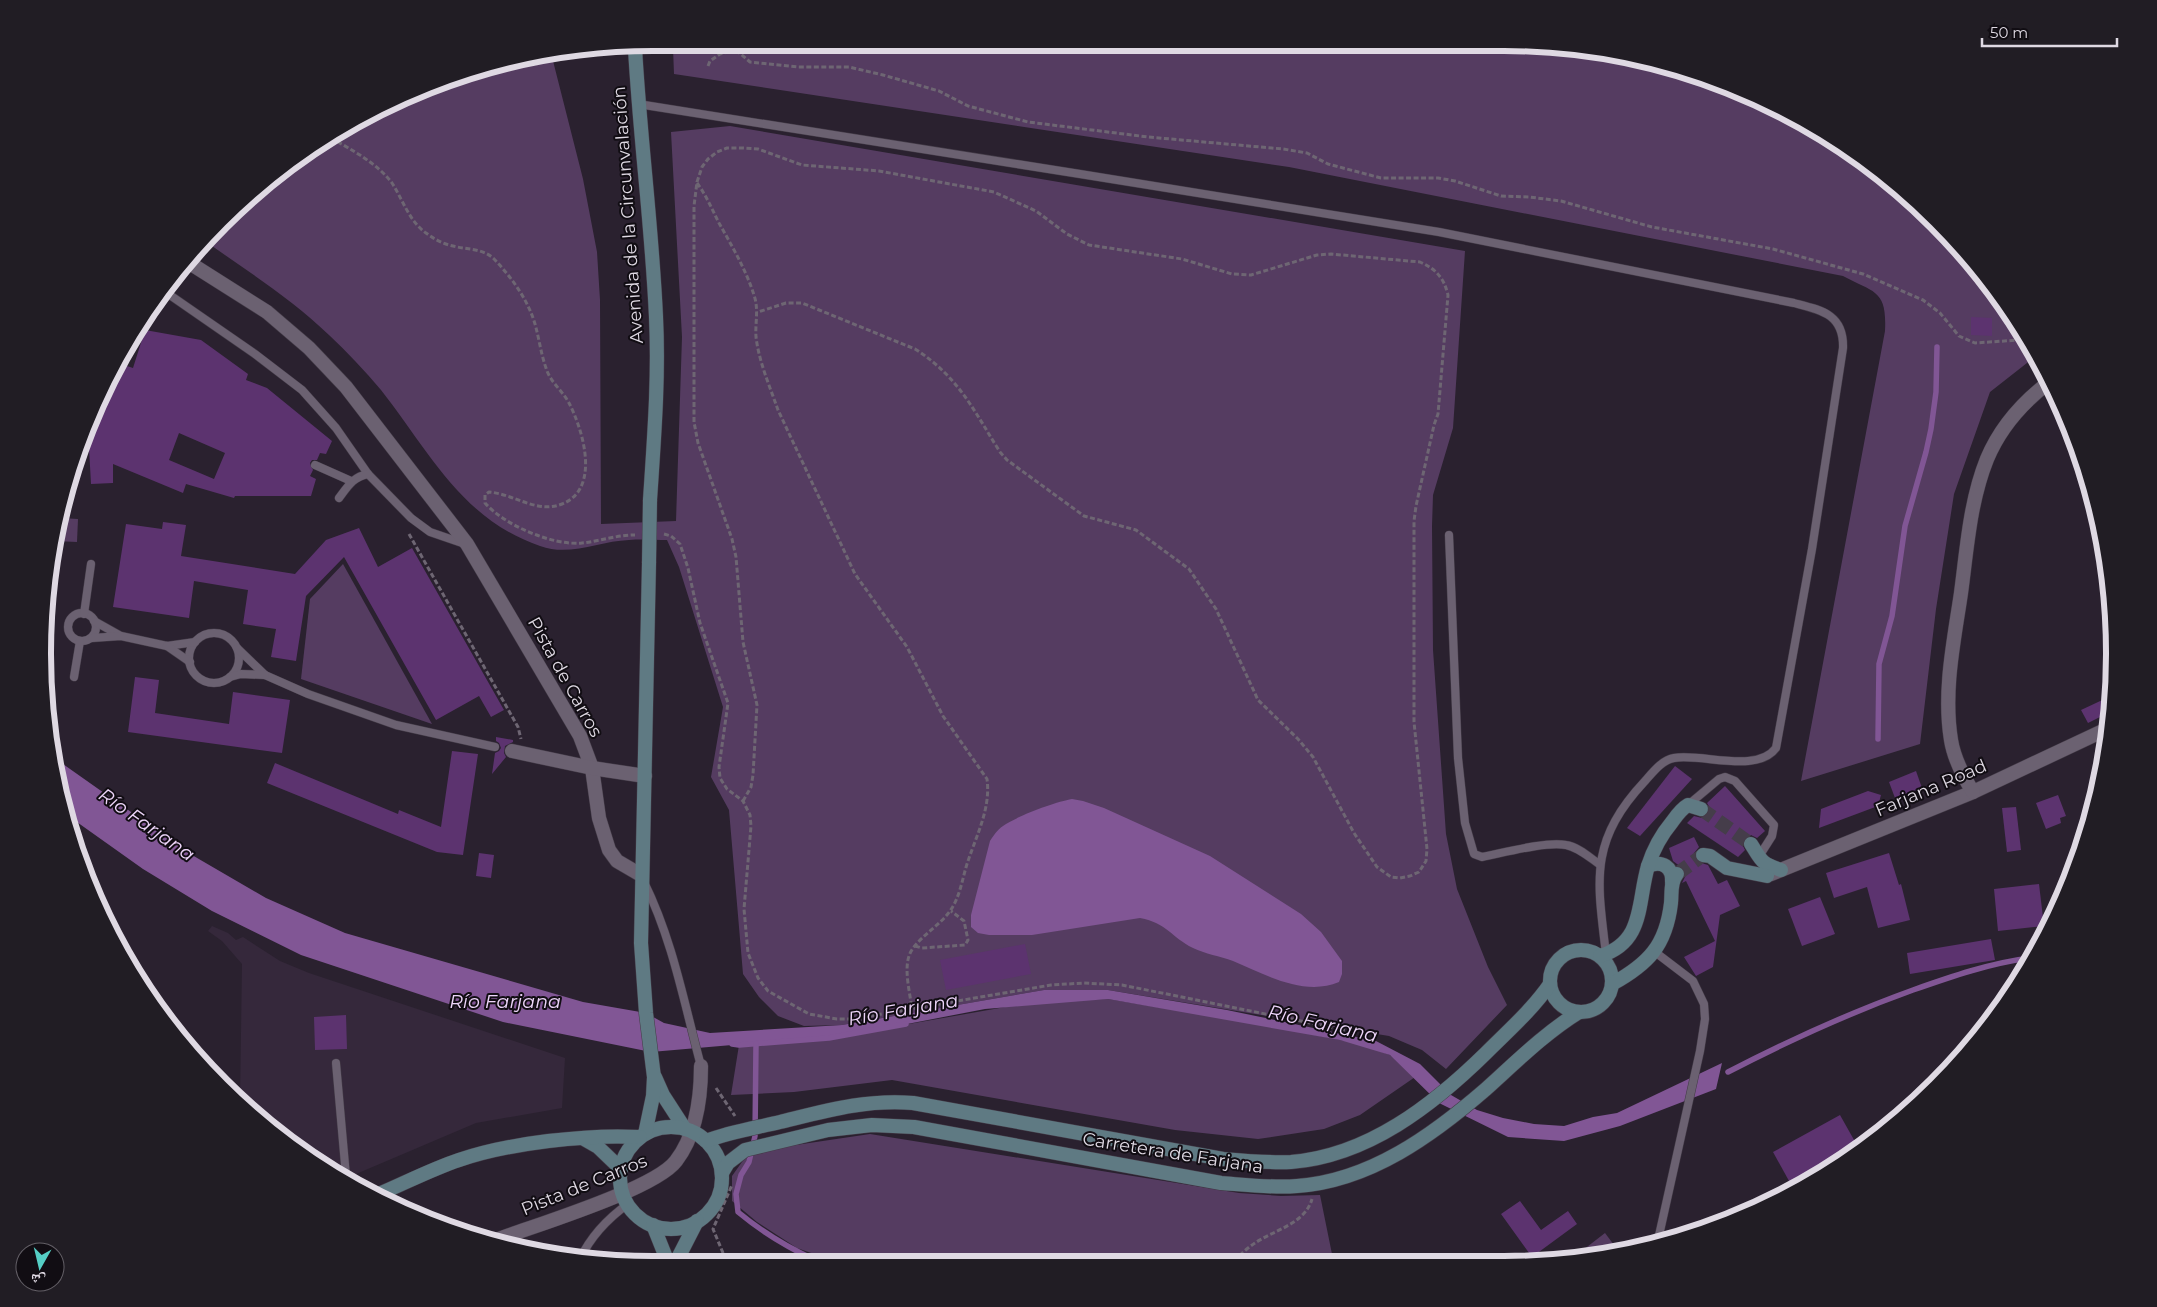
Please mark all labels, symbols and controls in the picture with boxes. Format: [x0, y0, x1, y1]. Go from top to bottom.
scale bar [1982, 15, 2117, 47]
text: 50 m [1990, 23, 2028, 42]
street label: Avenida de la Circunvalación [608, 86, 648, 344]
street label: Pista de Carros [523, 613, 607, 741]
street label: Farjana Road [1872, 755, 1990, 821]
water label: Río Farjana [94, 783, 199, 866]
water label: Río Farjana [846, 988, 960, 1031]
water label: Río Farjana [449, 990, 561, 1013]
water label: Río Farjana [1266, 1000, 1380, 1047]
street label: Carretera de Farjana [1081, 1128, 1265, 1178]
street label: Pista de Carros [518, 1150, 650, 1220]
north arrow [15, 1242, 65, 1292]
text: ش [29, 1270, 47, 1290]

